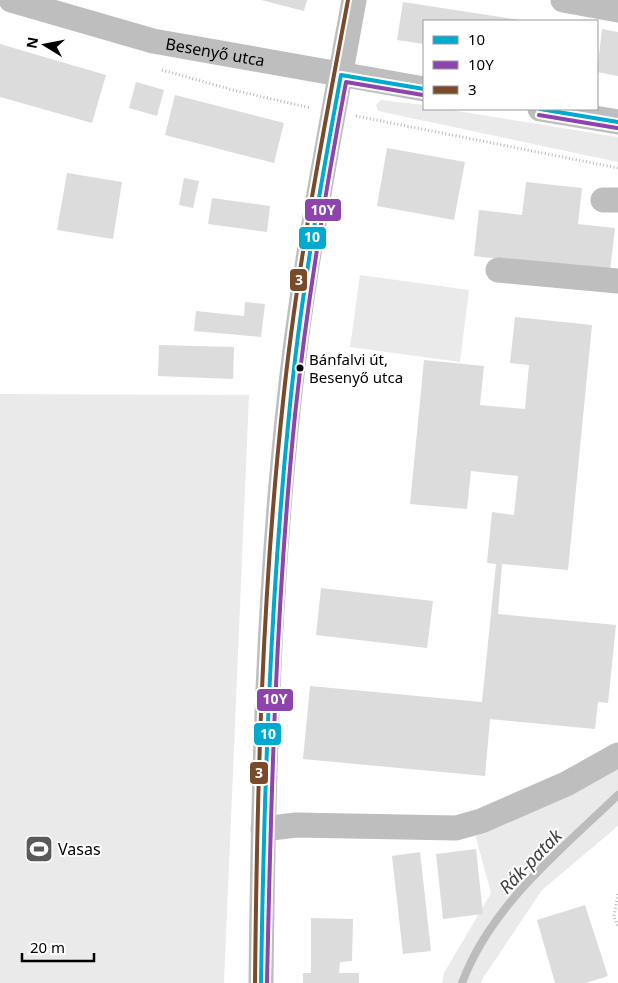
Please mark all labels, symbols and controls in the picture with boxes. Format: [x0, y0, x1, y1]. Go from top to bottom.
north arrow [20, 20, 70, 70]
legend [423, 20, 598, 110]
text: 10 [468, 29, 485, 49]
street label: Besenyő utca [164, 32, 267, 72]
text: N [21, 35, 42, 50]
text: 10Y [468, 54, 494, 74]
text: 3 [468, 79, 477, 99]
line badge: 10Y [304, 198, 342, 222]
text: 10Y [311, 200, 336, 219]
line badge: 10 [298, 226, 327, 250]
text: 10 [304, 227, 320, 246]
line badge: 3 [289, 268, 308, 292]
text: 3 [295, 270, 303, 289]
place label: Bánfalvi út, Besenyő utca [309, 349, 403, 387]
marker: Bánfalvi út, Besenyő utca [295, 363, 305, 373]
line badge: 10Y [256, 688, 294, 712]
text: 10Y [263, 689, 288, 708]
line badge: 10 [253, 722, 282, 746]
text: 10 [260, 724, 276, 743]
line badge: 3 [249, 761, 269, 785]
text: 3 [255, 763, 263, 782]
water label: Rák-patak [493, 823, 567, 898]
sports icon: Vasas [24, 834, 54, 864]
place label: Vasas [58, 838, 101, 860]
scale bar [22, 930, 95, 962]
text: 20 m [30, 937, 65, 957]

